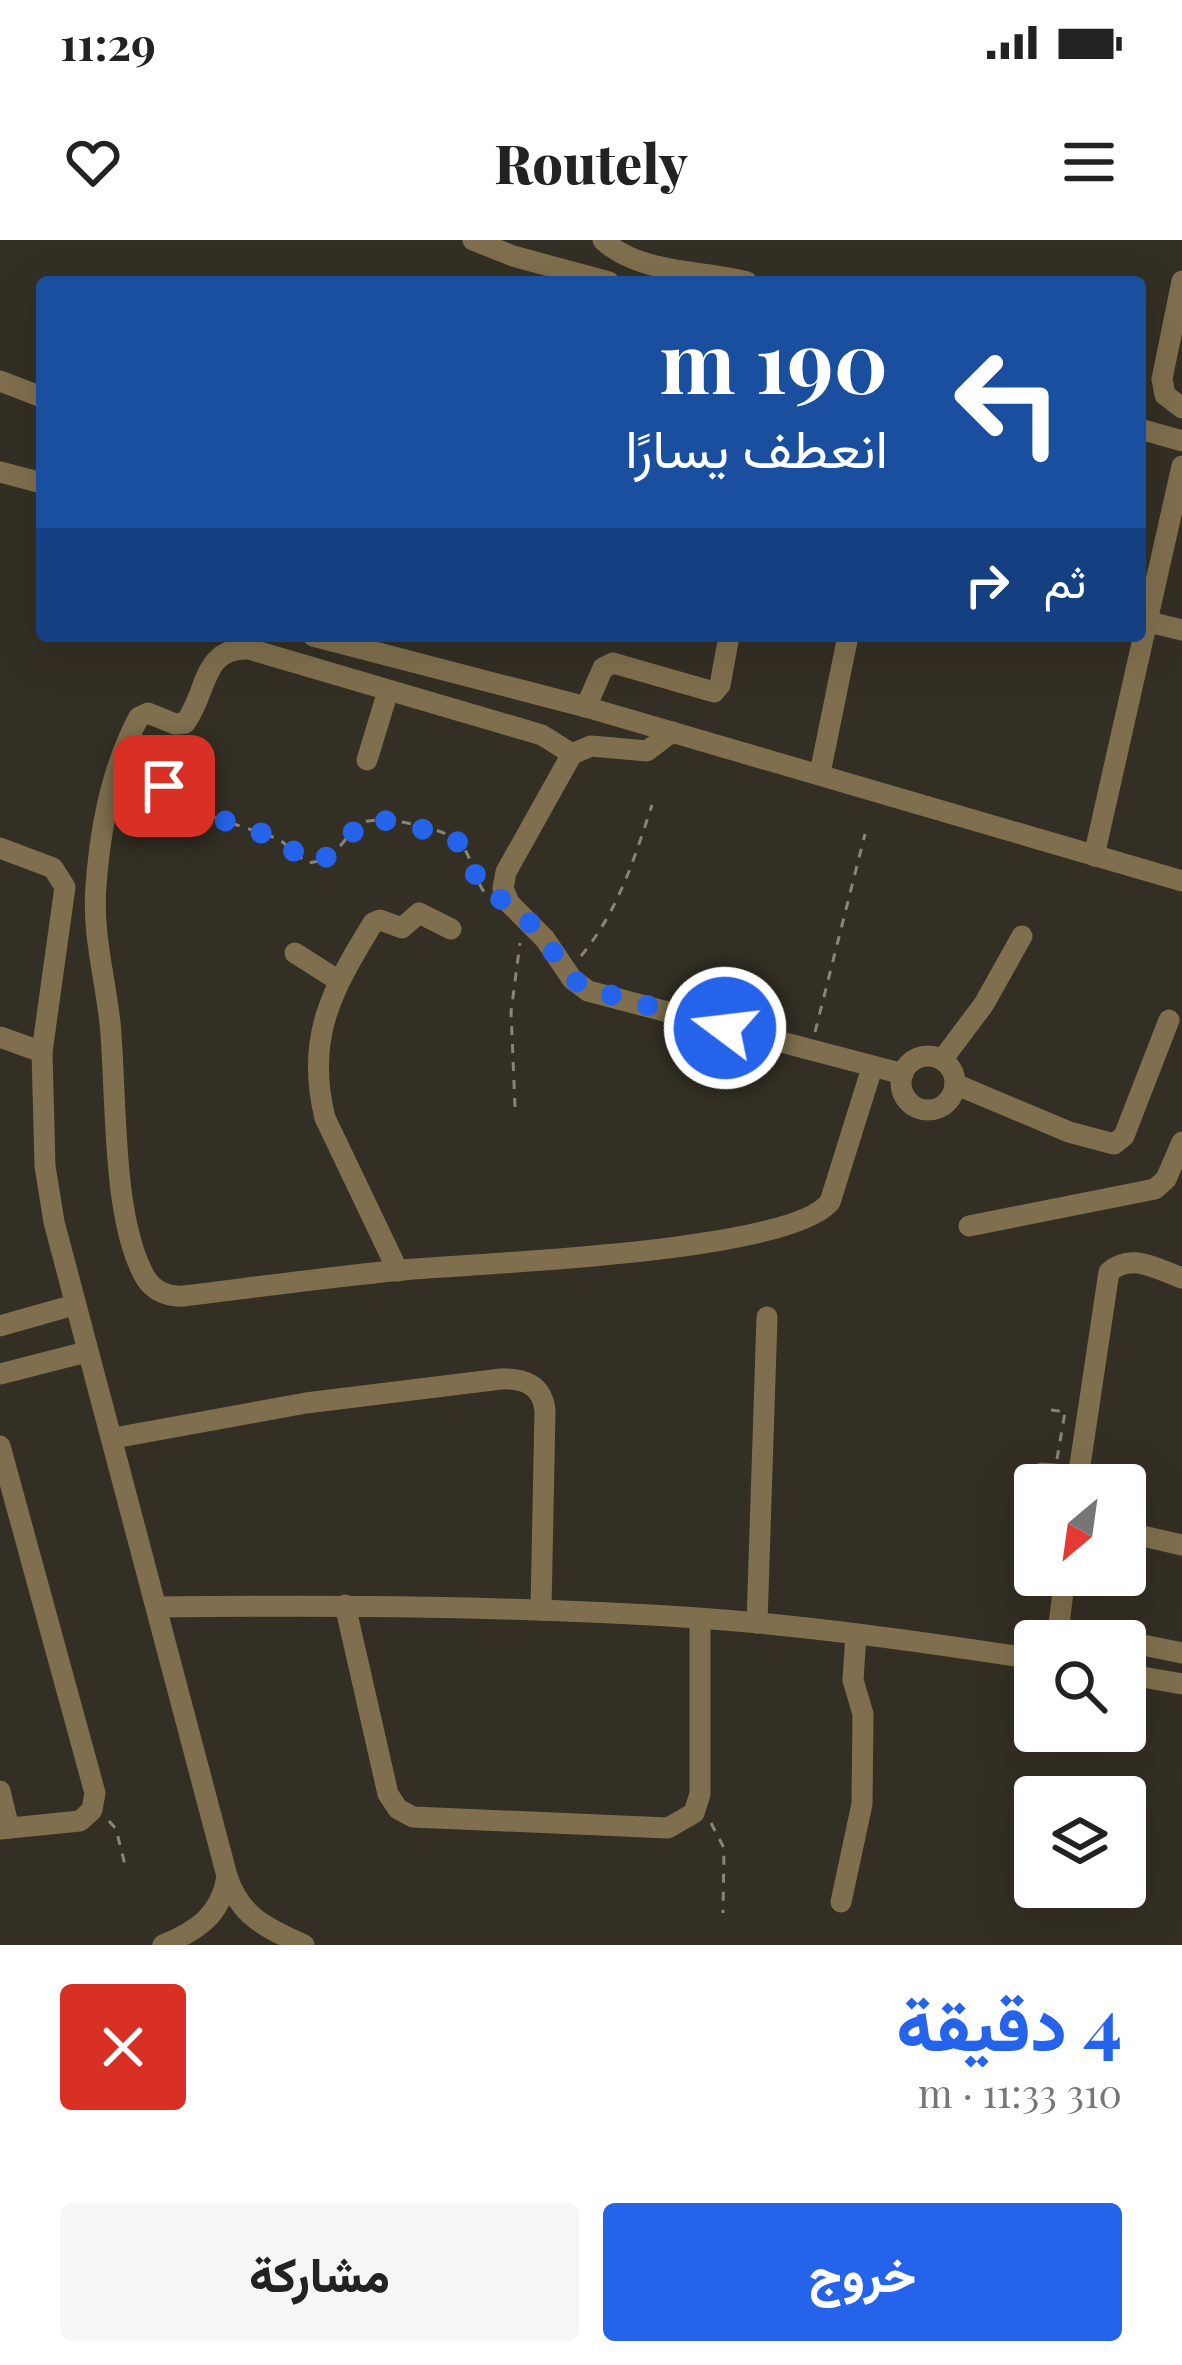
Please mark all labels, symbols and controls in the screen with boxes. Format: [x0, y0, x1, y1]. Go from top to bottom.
text: 11:29 [60, 12, 156, 72]
text: Routely [494, 126, 688, 198]
icon: heart [60, 129, 126, 195]
icon: menu [1056, 129, 1122, 195]
text: 190 m [660, 303, 888, 415]
icon: left [930, 324, 1086, 480]
text: انعطف يسارًا [625, 410, 888, 482]
text: ثم [1044, 549, 1086, 609]
icon: right [954, 552, 1020, 618]
pin [113, 735, 215, 837]
icon: arrive [131, 753, 197, 819]
position arrow [662, 965, 788, 1091]
north arrow [1014, 1464, 1146, 1596]
map controls [1014, 1464, 1146, 1908]
button: search [1014, 1620, 1146, 1752]
button: layers [1014, 1776, 1146, 1908]
text: 4 دقيقة [896, 1973, 1122, 2069]
button: close [60, 1984, 186, 2110]
text: 310 m · 11:33 [918, 2066, 1122, 2118]
button: مشاركة [60, 2203, 579, 2341]
button: خروج [603, 2203, 1122, 2341]

